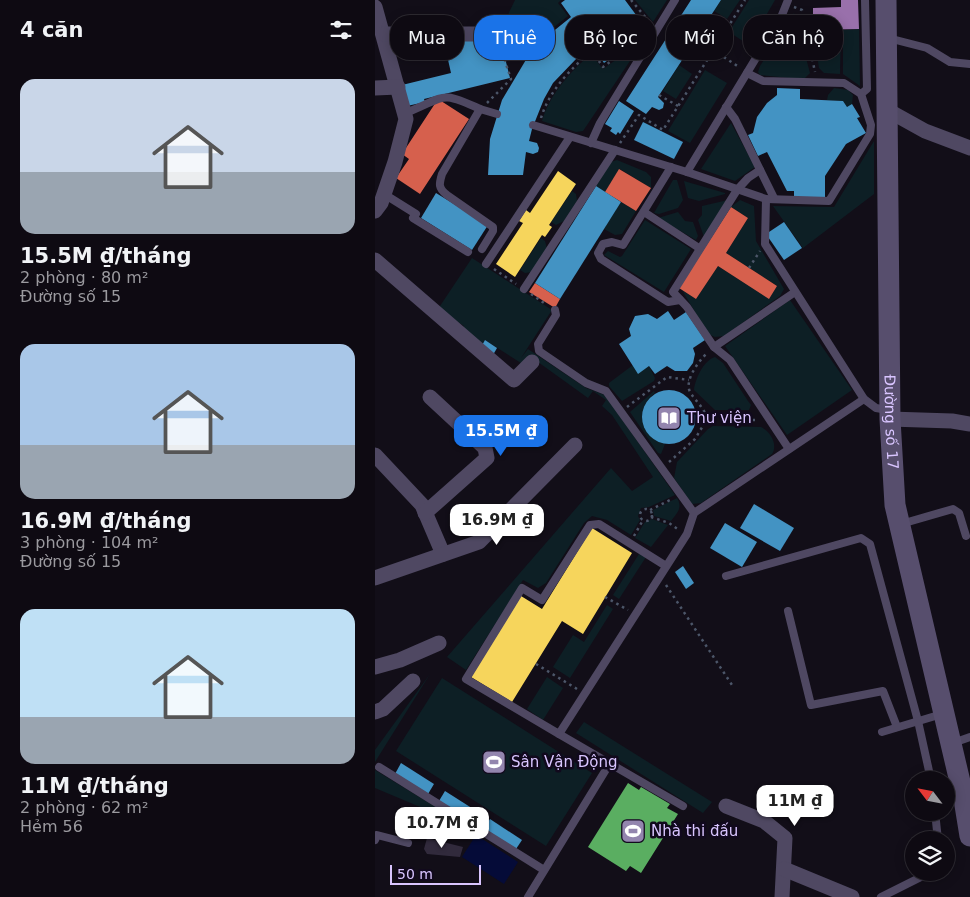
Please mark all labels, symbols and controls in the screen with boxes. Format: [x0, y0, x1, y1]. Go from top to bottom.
chip: Mua [390, 15, 464, 60]
chip: Thuê [474, 15, 555, 60]
chip: Bộ lọc [565, 15, 656, 60]
chip: Mới [666, 15, 733, 60]
chip: Căn hộ [743, 15, 843, 60]
icon: filters [327, 16, 355, 44]
text: 4 căn [20, 18, 84, 42]
icon: home [143, 112, 233, 202]
text: 15.5M ₫/tháng [20, 244, 191, 268]
text: 2 phòng · 80 m² [20, 268, 148, 287]
text: Đường số 15 [20, 287, 121, 306]
street label: Đường số 17 [881, 374, 902, 470]
icon: home [143, 377, 233, 467]
library icon: Thư viện [656, 405, 682, 431]
place label: Thư viện [686, 409, 752, 427]
pin: 15.5M ₫ [455, 414, 547, 457]
text: 15.5M ₫ [465, 421, 537, 440]
pin: 16.9M ₫ [451, 504, 543, 546]
text: 16.9M ₫/tháng [20, 509, 191, 533]
text: 16.9M ₫ [461, 510, 533, 529]
text: 3 phòng · 104 m² [20, 533, 159, 552]
text: Đường số 15 [20, 552, 121, 571]
icon: home [143, 642, 233, 732]
sports icon: Sân Vận Động [481, 749, 507, 775]
place label: Sân Vận Động [511, 753, 618, 771]
north arrow [905, 771, 955, 821]
map controls [905, 771, 955, 881]
text: 11M ₫/tháng [20, 774, 169, 798]
pin: 11M ₫ [760, 784, 830, 827]
text: 11M ₫ [768, 791, 822, 810]
text: 2 phòng · 62 m² [20, 798, 148, 817]
pin: 10.7M ₫ [396, 806, 488, 849]
text: 10.7M ₫ [406, 813, 478, 832]
text: Hẻm 56 [20, 817, 83, 836]
sports icon: Nhà thi đấu [620, 818, 646, 844]
place label: Nhà thi đấu [651, 822, 738, 840]
button: layers [905, 831, 955, 881]
scale bar [390, 862, 481, 885]
text: 50 m [397, 866, 433, 882]

